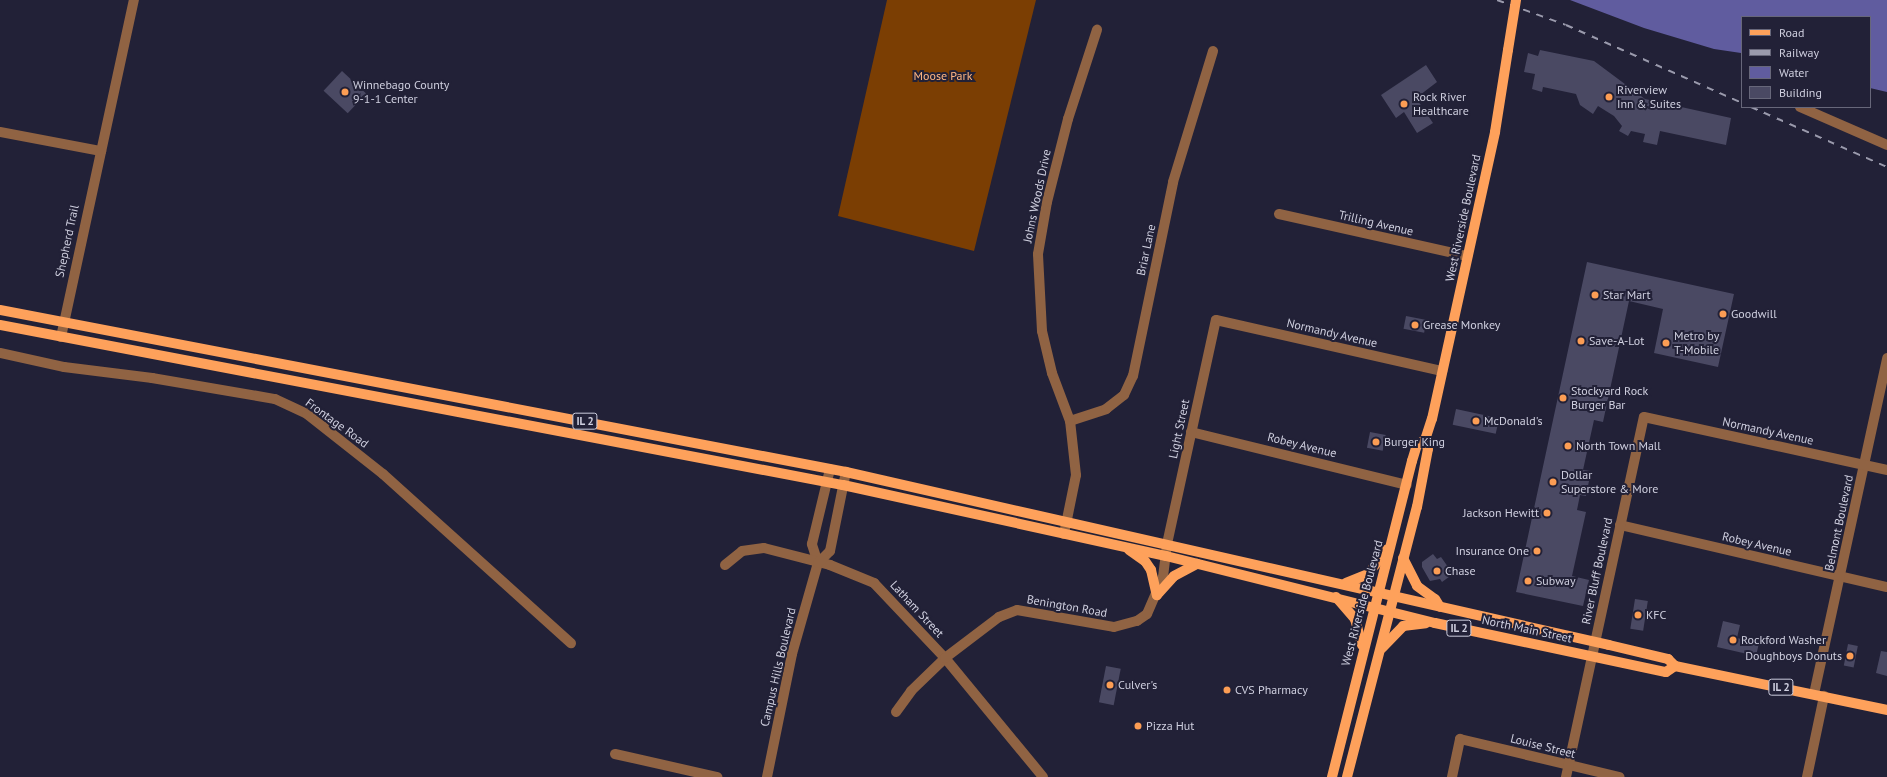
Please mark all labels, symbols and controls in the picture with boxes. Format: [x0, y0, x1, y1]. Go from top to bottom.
legend [1741, 16, 1871, 108]
text: Road [1779, 25, 1804, 40]
text: Railway [1779, 45, 1819, 60]
text: Water [1779, 65, 1809, 80]
park label: Moose Park [914, 69, 972, 83]
place label: Winnebago County 9-1-1 Center [353, 78, 449, 106]
place label: Riverview Inn & Suites [1617, 83, 1681, 111]
text: Building [1779, 85, 1822, 100]
marker: Winnebago County 9-1-1 Center [340, 87, 350, 97]
place label: Rock River Healthcare [1413, 90, 1469, 118]
marker: Riverview Inn & Suites [1604, 92, 1614, 102]
marker: Rock River Healthcare [1398, 98, 1410, 110]
street label: Johns Woods Drive [1020, 148, 1054, 244]
street label: West Riverside Boulevard [1442, 153, 1484, 283]
street label: Shepherd Trail [52, 203, 82, 279]
street label: Trilling Avenue [1337, 207, 1415, 239]
street label: Briar Lane [1134, 223, 1158, 277]
place label: Star Mart [1603, 288, 1651, 302]
marker: Star Mart [1590, 290, 1600, 300]
place label: Goodwill [1731, 307, 1777, 321]
marker: Goodwill [1718, 309, 1728, 319]
street label: Normandy Avenue [1285, 315, 1379, 351]
place label: Grease Monkey [1423, 318, 1500, 332]
marker: Grease Monkey [1410, 320, 1420, 330]
place label: Metro by T-Mobile [1674, 329, 1719, 357]
place label: Save-A-Lot [1589, 334, 1644, 348]
marker: Save-A-Lot [1576, 336, 1586, 346]
marker: Metro by T-Mobile [1661, 338, 1671, 348]
place label: Stockyard Rock Burger Bar [1571, 384, 1648, 412]
marker: Stockyard Rock Burger Bar [1558, 393, 1568, 403]
street label: Frontage Road [303, 395, 371, 451]
street label: Light Street [1166, 398, 1192, 460]
road number: IL 2 [572, 412, 598, 430]
place label: McDonald's [1484, 414, 1543, 428]
street label: Normandy Avenue [1721, 414, 1815, 448]
marker: McDonald's [1471, 416, 1481, 426]
street label: Robey Avenue [1266, 429, 1338, 461]
place label: Burger King [1384, 435, 1445, 449]
marker: Burger King [1371, 437, 1381, 447]
place label: North Town Mall [1576, 439, 1661, 453]
marker: North Town Mall [1563, 441, 1573, 451]
place label: Dollar Superstore & More [1561, 468, 1658, 496]
street label: Belmont Boulevard [1822, 474, 1856, 572]
marker: Dollar Superstore & More [1548, 477, 1558, 487]
place label: Jackson Hewitt [1463, 506, 1539, 520]
marker: Jackson Hewitt [1542, 508, 1552, 518]
street label: River Bluff Boulevard [1579, 516, 1615, 626]
street label: Robey Avenue [1721, 529, 1793, 559]
street label: West Riverside Boulevard [1338, 539, 1386, 667]
place label: Insurance One [1456, 544, 1529, 558]
marker: Insurance One [1532, 546, 1542, 556]
place label: Chase [1445, 564, 1476, 578]
marker: Chase [1432, 566, 1442, 576]
place label: Subway [1536, 574, 1576, 588]
marker: Subway [1523, 576, 1533, 586]
street label: Latham Street [887, 578, 947, 640]
street label: Benington Road [1026, 592, 1108, 620]
street label: Campus Hills Boulevard [757, 606, 799, 728]
place label: KFC [1646, 608, 1666, 622]
marker: KFC [1633, 610, 1643, 620]
street label: North Main Street [1481, 612, 1573, 646]
road number: IL 2 [1446, 619, 1472, 637]
place label: Rockford Washer [1741, 633, 1826, 647]
marker: Rockford Washer [1728, 635, 1738, 645]
place label: Doughboys Donuts [1745, 649, 1842, 663]
marker: Doughboys Donuts [1845, 651, 1855, 661]
place label: Culver's [1118, 678, 1157, 692]
road number: IL 2 [1768, 678, 1794, 696]
marker: Culver's [1105, 680, 1115, 690]
place label: CVS Pharmacy [1235, 683, 1308, 697]
marker: CVS Pharmacy [1222, 685, 1232, 695]
place label: Pizza Hut [1146, 719, 1194, 733]
marker: Pizza Hut [1133, 721, 1143, 731]
street label: Louise Street [1509, 731, 1577, 761]

